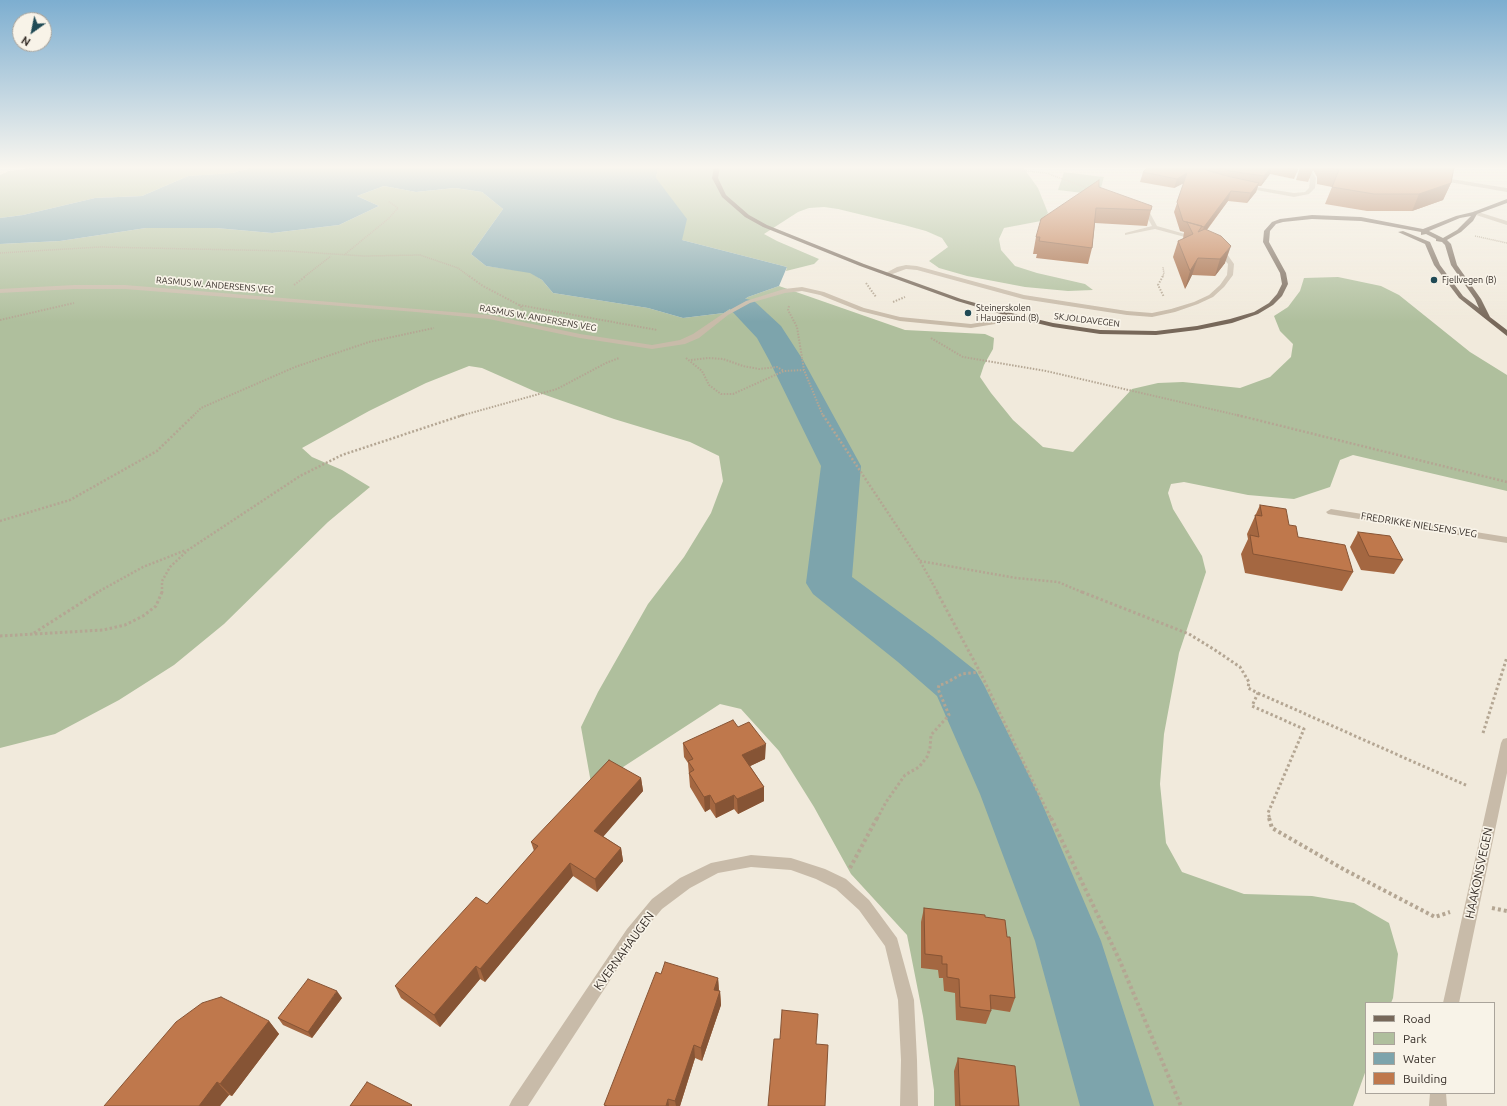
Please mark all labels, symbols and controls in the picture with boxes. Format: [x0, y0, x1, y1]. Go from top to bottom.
north arrow [12, 12, 52, 52]
text: N [19, 34, 33, 48]
street label: RASMUS W. ANDERSENS VEG [155, 274, 275, 296]
marker: Fjellvegen (B) [1429, 275, 1439, 285]
place label: Fjellvegen (B) [1442, 275, 1497, 285]
street label: RASMUS W. ANDERSENS VEG [479, 302, 597, 334]
place label: Steinerskolen i Haugesund (B) [976, 303, 1039, 324]
marker: Steinerskolen i Haugesund (B) [963, 308, 973, 318]
street label: SKJOLDAVEGEN [1054, 311, 1120, 329]
street label: FREDRIKKE NIELSENS VEG [1360, 510, 1478, 540]
street label: HAAKONSVEGEN [1462, 826, 1496, 920]
street label: KVERNAHAUGEN [591, 909, 657, 993]
legend [1365, 1002, 1495, 1094]
text: Road [1403, 1012, 1431, 1025]
text: Park [1403, 1032, 1427, 1045]
text: Water [1403, 1052, 1436, 1065]
text: Building [1403, 1072, 1447, 1085]

